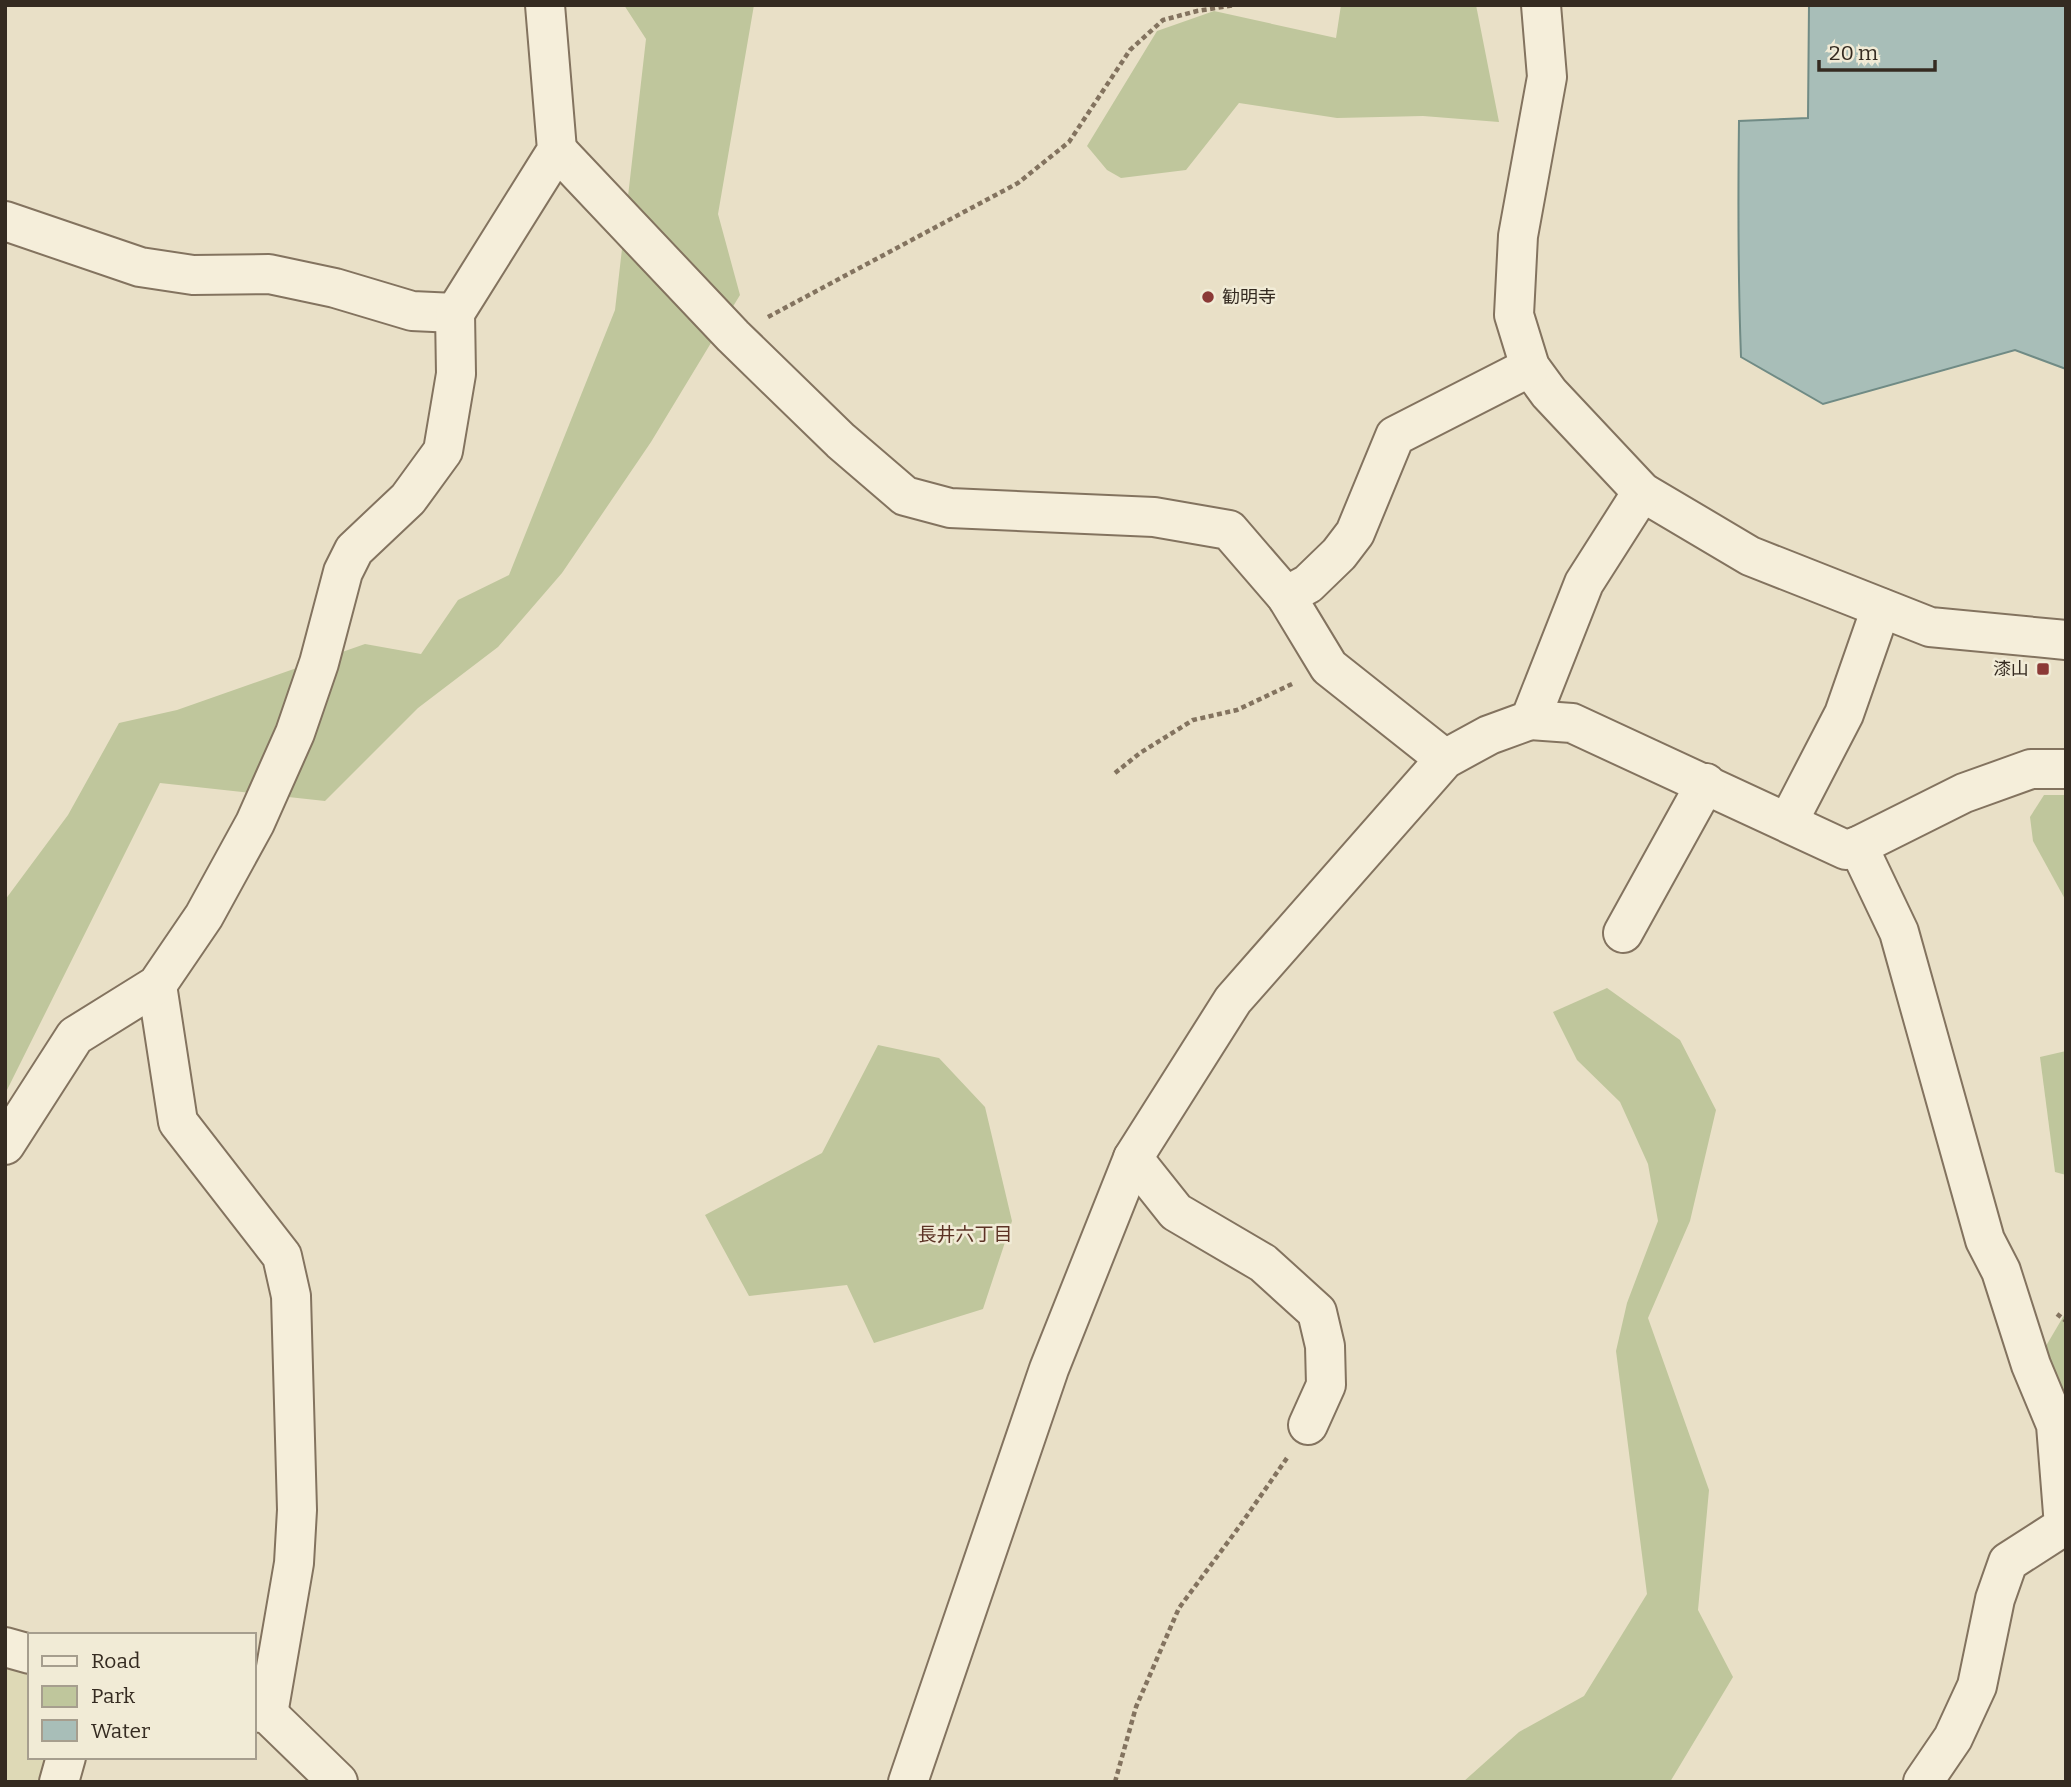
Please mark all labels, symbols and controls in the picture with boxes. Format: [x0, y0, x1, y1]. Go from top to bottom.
scale bar [1819, 28, 1934, 72]
text: 20 m [1829, 40, 1878, 66]
place label: 勧明寺 [1222, 286, 1276, 308]
marker: 勧明寺 [1200, 289, 1216, 305]
place label: 漆山 [1993, 658, 2029, 680]
marker: 漆山 [2035, 661, 2051, 677]
district label: 長井六丁目 [917, 1223, 1013, 1246]
legend [28, 1633, 256, 1759]
text: Road [91, 1648, 140, 1674]
text: Park [91, 1683, 135, 1709]
text: Water [91, 1718, 150, 1744]

